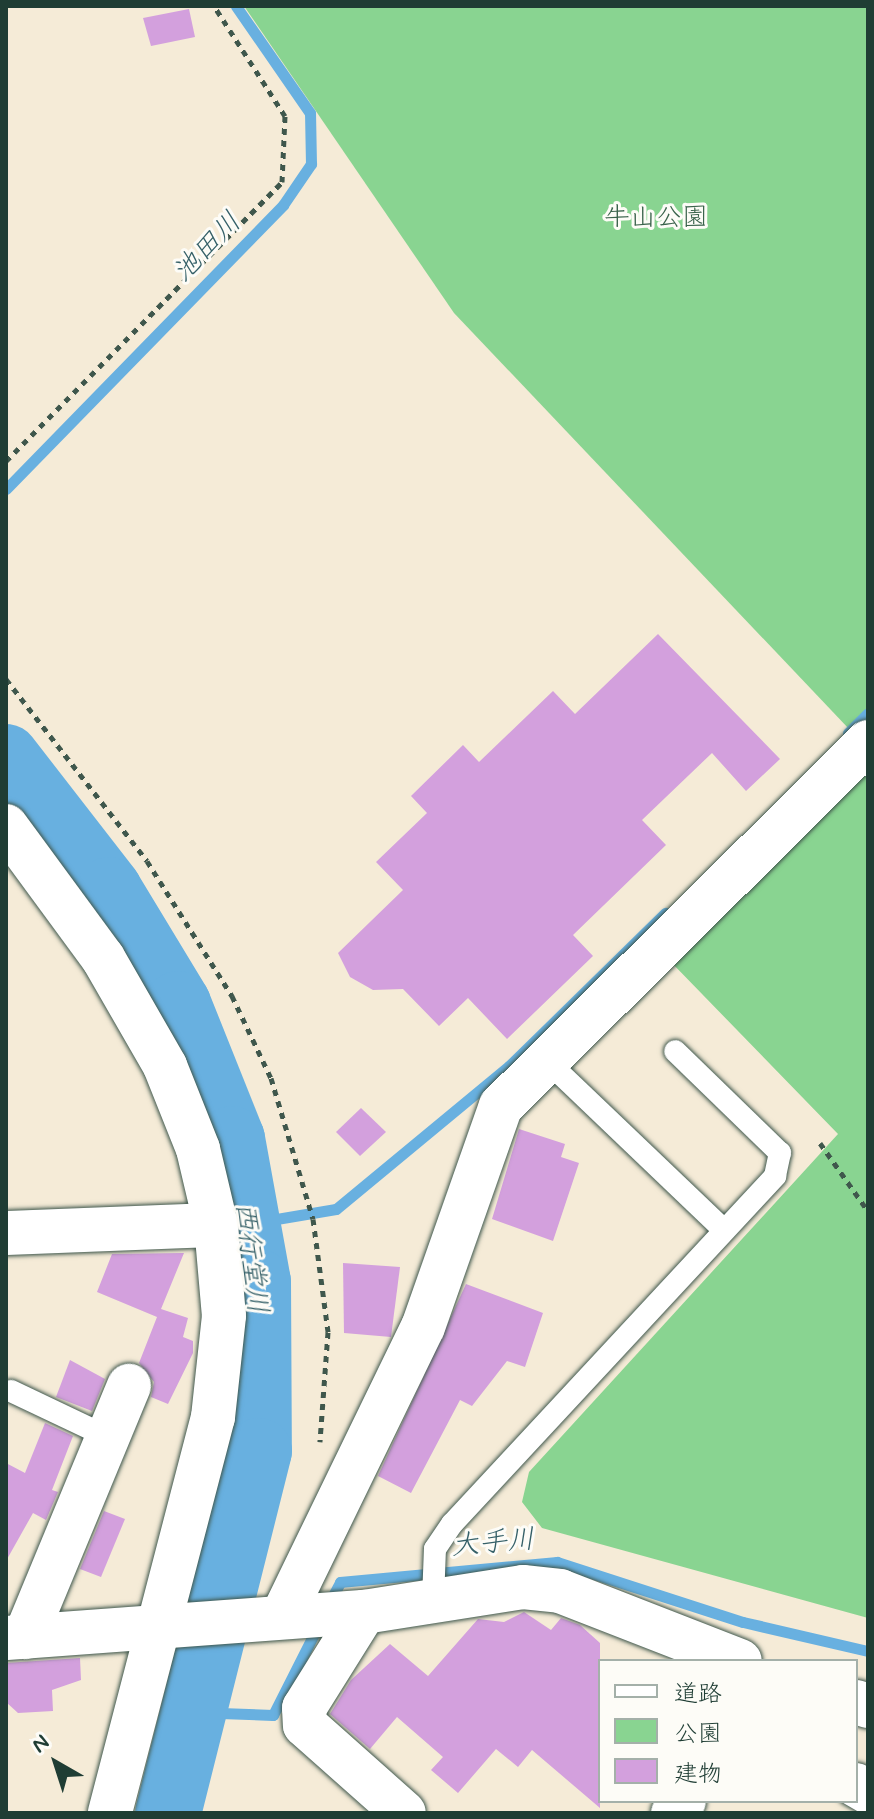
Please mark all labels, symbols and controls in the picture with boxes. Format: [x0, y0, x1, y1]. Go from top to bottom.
park label: 牛山公園 [604, 203, 708, 235]
water label: 池田川 [167, 206, 249, 290]
water label: 西行堂川 [227, 1200, 273, 1316]
water label: 大手川 [450, 1524, 536, 1564]
legend [598, 1659, 858, 1803]
text: 道路 [674, 1679, 722, 1710]
text: 公園 [674, 1719, 722, 1750]
north arrow [16, 1723, 96, 1803]
text: N [26, 1729, 55, 1760]
text: 建物 [674, 1759, 722, 1790]

